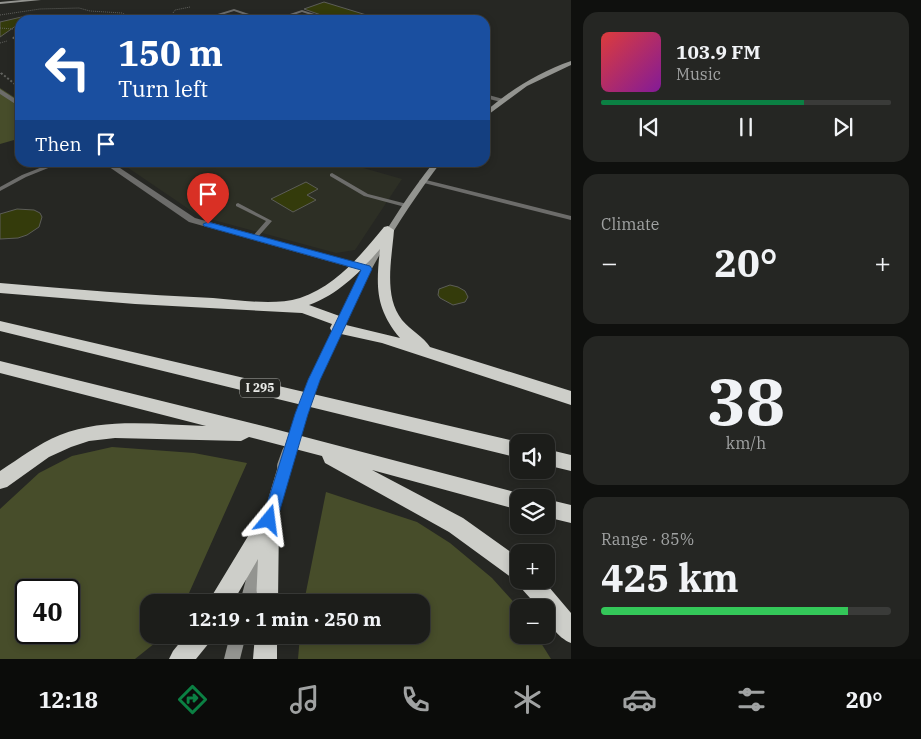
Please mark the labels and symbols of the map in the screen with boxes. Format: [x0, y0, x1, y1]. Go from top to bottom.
pin [187, 173, 229, 224]
road number: I 295 [240, 378, 280, 398]
position arrow [242, 493, 294, 545]
speed limit sign: 40 [15, 579, 80, 644]

